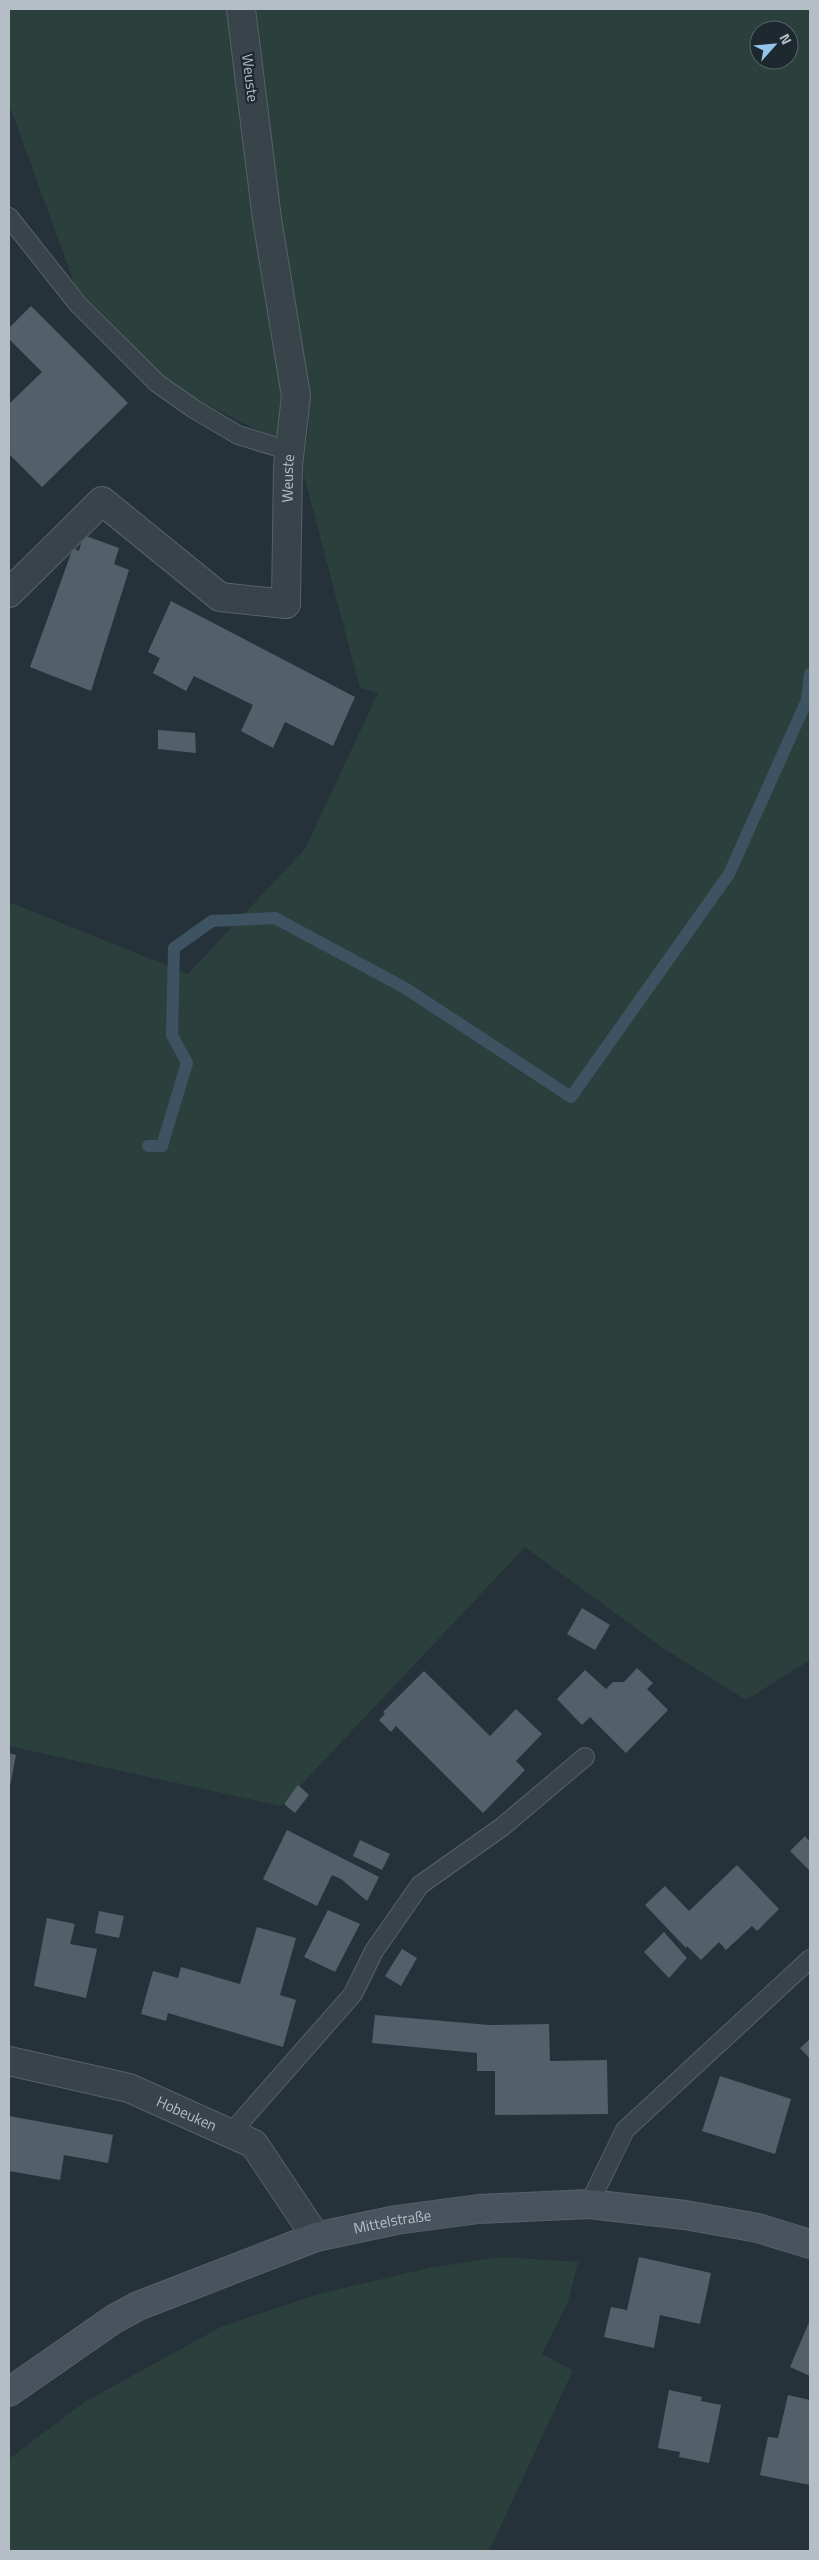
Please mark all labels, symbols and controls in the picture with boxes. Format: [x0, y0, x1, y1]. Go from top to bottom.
north arrow [749, 20, 799, 70]
text: N [774, 30, 798, 48]
street label: Weuste [236, 53, 265, 103]
street label: Weuste [275, 453, 300, 503]
street label: Hobeuken [153, 2090, 221, 2137]
street label: Mittelstraße [351, 2203, 433, 2240]

